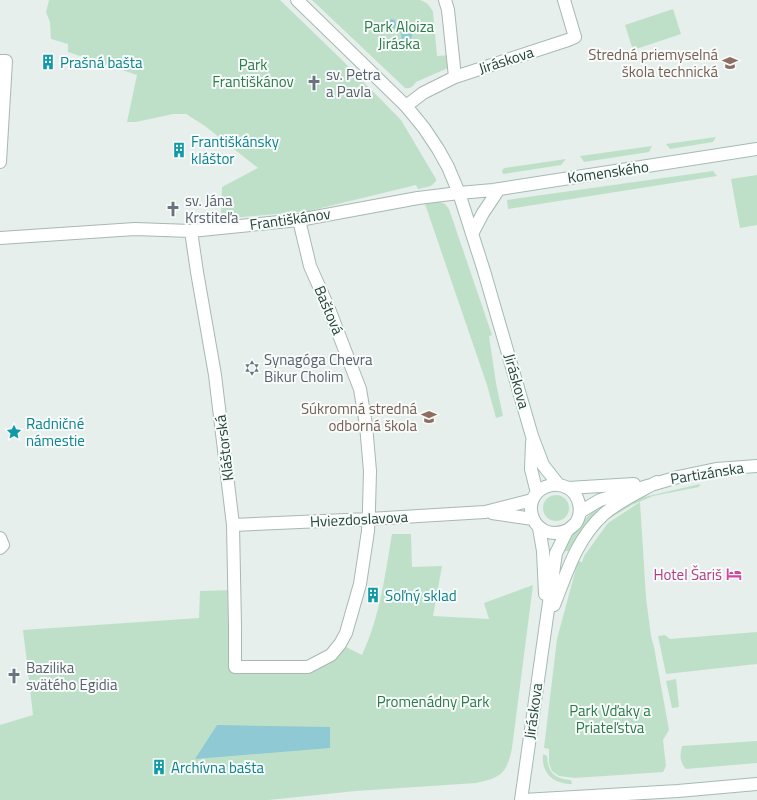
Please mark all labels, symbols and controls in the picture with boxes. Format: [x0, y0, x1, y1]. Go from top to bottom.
park label: Park Aloiza Jiráska [364, 15, 434, 55]
street label: Jiráskova [475, 40, 537, 80]
place label: Stredná priemyselná škola technická [588, 43, 718, 83]
place label: Prašná bašta [60, 51, 143, 74]
building icon: Prašná bašta [39, 53, 57, 71]
park label: Park Františkánov [212, 53, 294, 93]
school or university icon: Stredná priemyselná škola technická [721, 54, 739, 72]
place label: sv. Petra a Pavla [326, 63, 381, 103]
church icon: sv. Petra a Pavla [305, 74, 323, 92]
place label: Františkánsky kláštor [191, 130, 279, 170]
building icon: Františkánsky kláštor [170, 141, 188, 159]
street label: Komenského [566, 155, 650, 189]
place label: sv. Jána Krstiteľa [185, 189, 239, 229]
church icon: sv. Jána Krstiteľa [164, 200, 182, 218]
street label: Františkánov [248, 202, 332, 236]
street label: Baštová [308, 282, 350, 339]
place label: Synagóga Chevra Bikur Cholim [264, 348, 373, 388]
street label: Jiráskova [498, 351, 536, 412]
synagogue icon: Synagóga Chevra Bikur Cholim [243, 359, 261, 377]
place label: Súkromná stredná odborná škola [301, 397, 417, 437]
school or university icon: Súkromná stredná odborná škola [420, 408, 438, 426]
place label: Radničné námestie [26, 412, 85, 452]
street label: Kláštorská [208, 413, 239, 482]
place icon: Radničné námestie [5, 423, 23, 441]
street label: Partizánska [669, 456, 746, 490]
street label: Hviezdoslavova [309, 505, 409, 533]
place label: Hotel Šariš [653, 563, 722, 586]
hotel icon: Hotel Šariš [725, 565, 743, 583]
place label: Soľný sklad [385, 584, 457, 607]
building icon: Soľný sklad [364, 586, 382, 604]
place label: Bazilika svätého Egidia [26, 656, 118, 696]
church icon: Bazilika svätého Egidia [5, 667, 23, 685]
street label: Jiráskova [518, 681, 548, 741]
park label: Promenádny Park [377, 690, 489, 713]
park label: Park Vďaky a Priateľstva [569, 699, 651, 739]
place label: Archívna bašta [171, 756, 265, 779]
building icon: Archívna bašta [150, 758, 168, 776]

